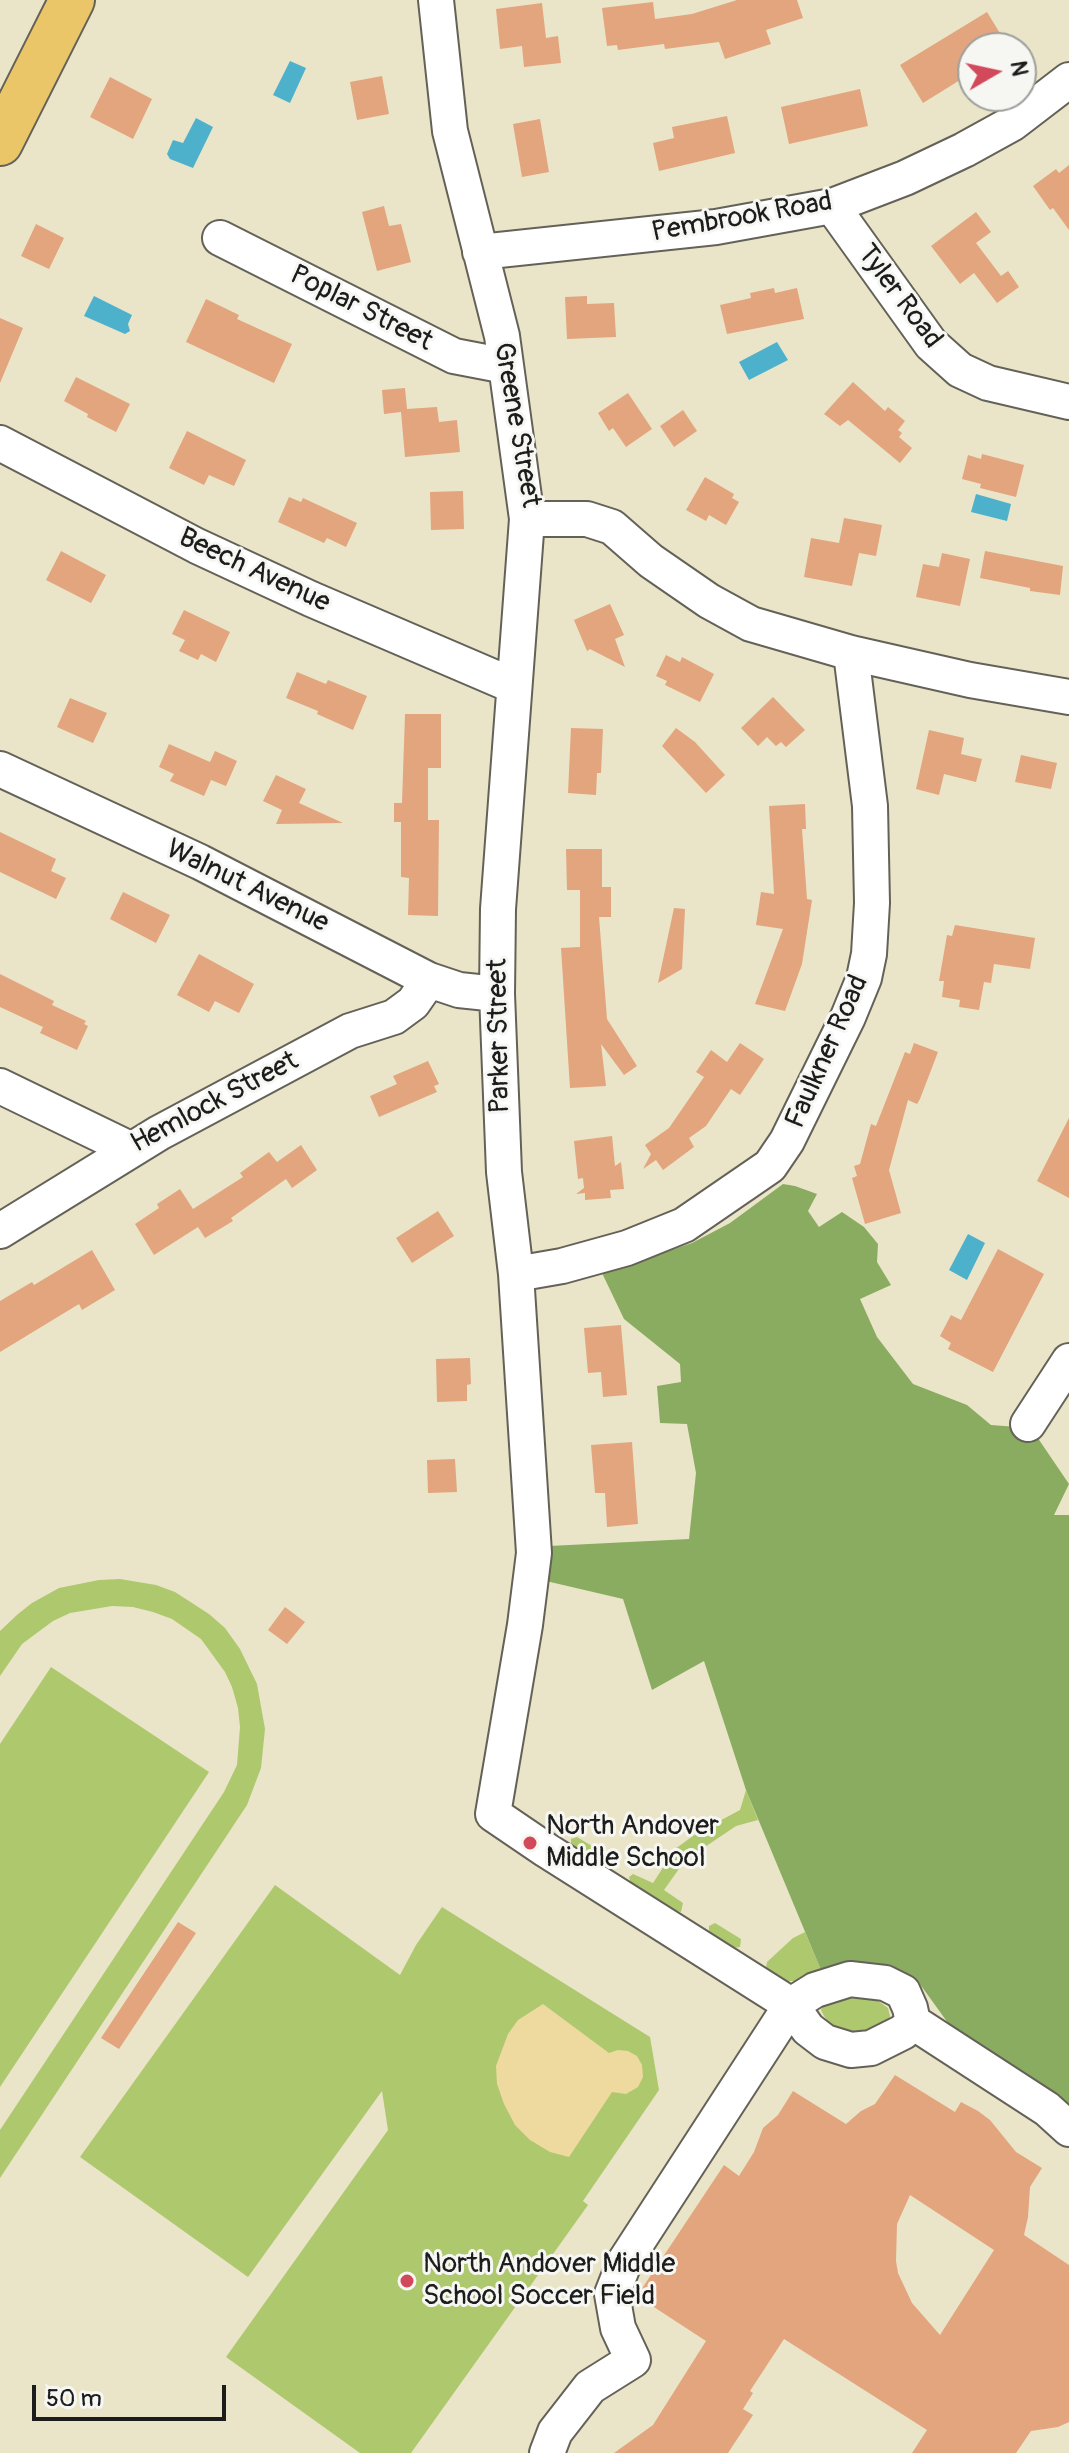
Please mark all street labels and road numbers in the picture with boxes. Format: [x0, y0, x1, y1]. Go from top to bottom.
street label: Pembrook Road [649, 186, 835, 250]
street label: Tyler Road [849, 238, 949, 356]
street label: Poplar Street [284, 259, 438, 359]
street label: Greene Street [485, 340, 547, 510]
street label: Beech Avenue [173, 521, 335, 621]
street label: Walnut Avenue [160, 833, 334, 941]
street label: Parker Street [482, 958, 518, 1114]
street label: Faulkner Road [779, 970, 877, 1134]
street label: Hemlock Street [126, 1045, 304, 1161]

